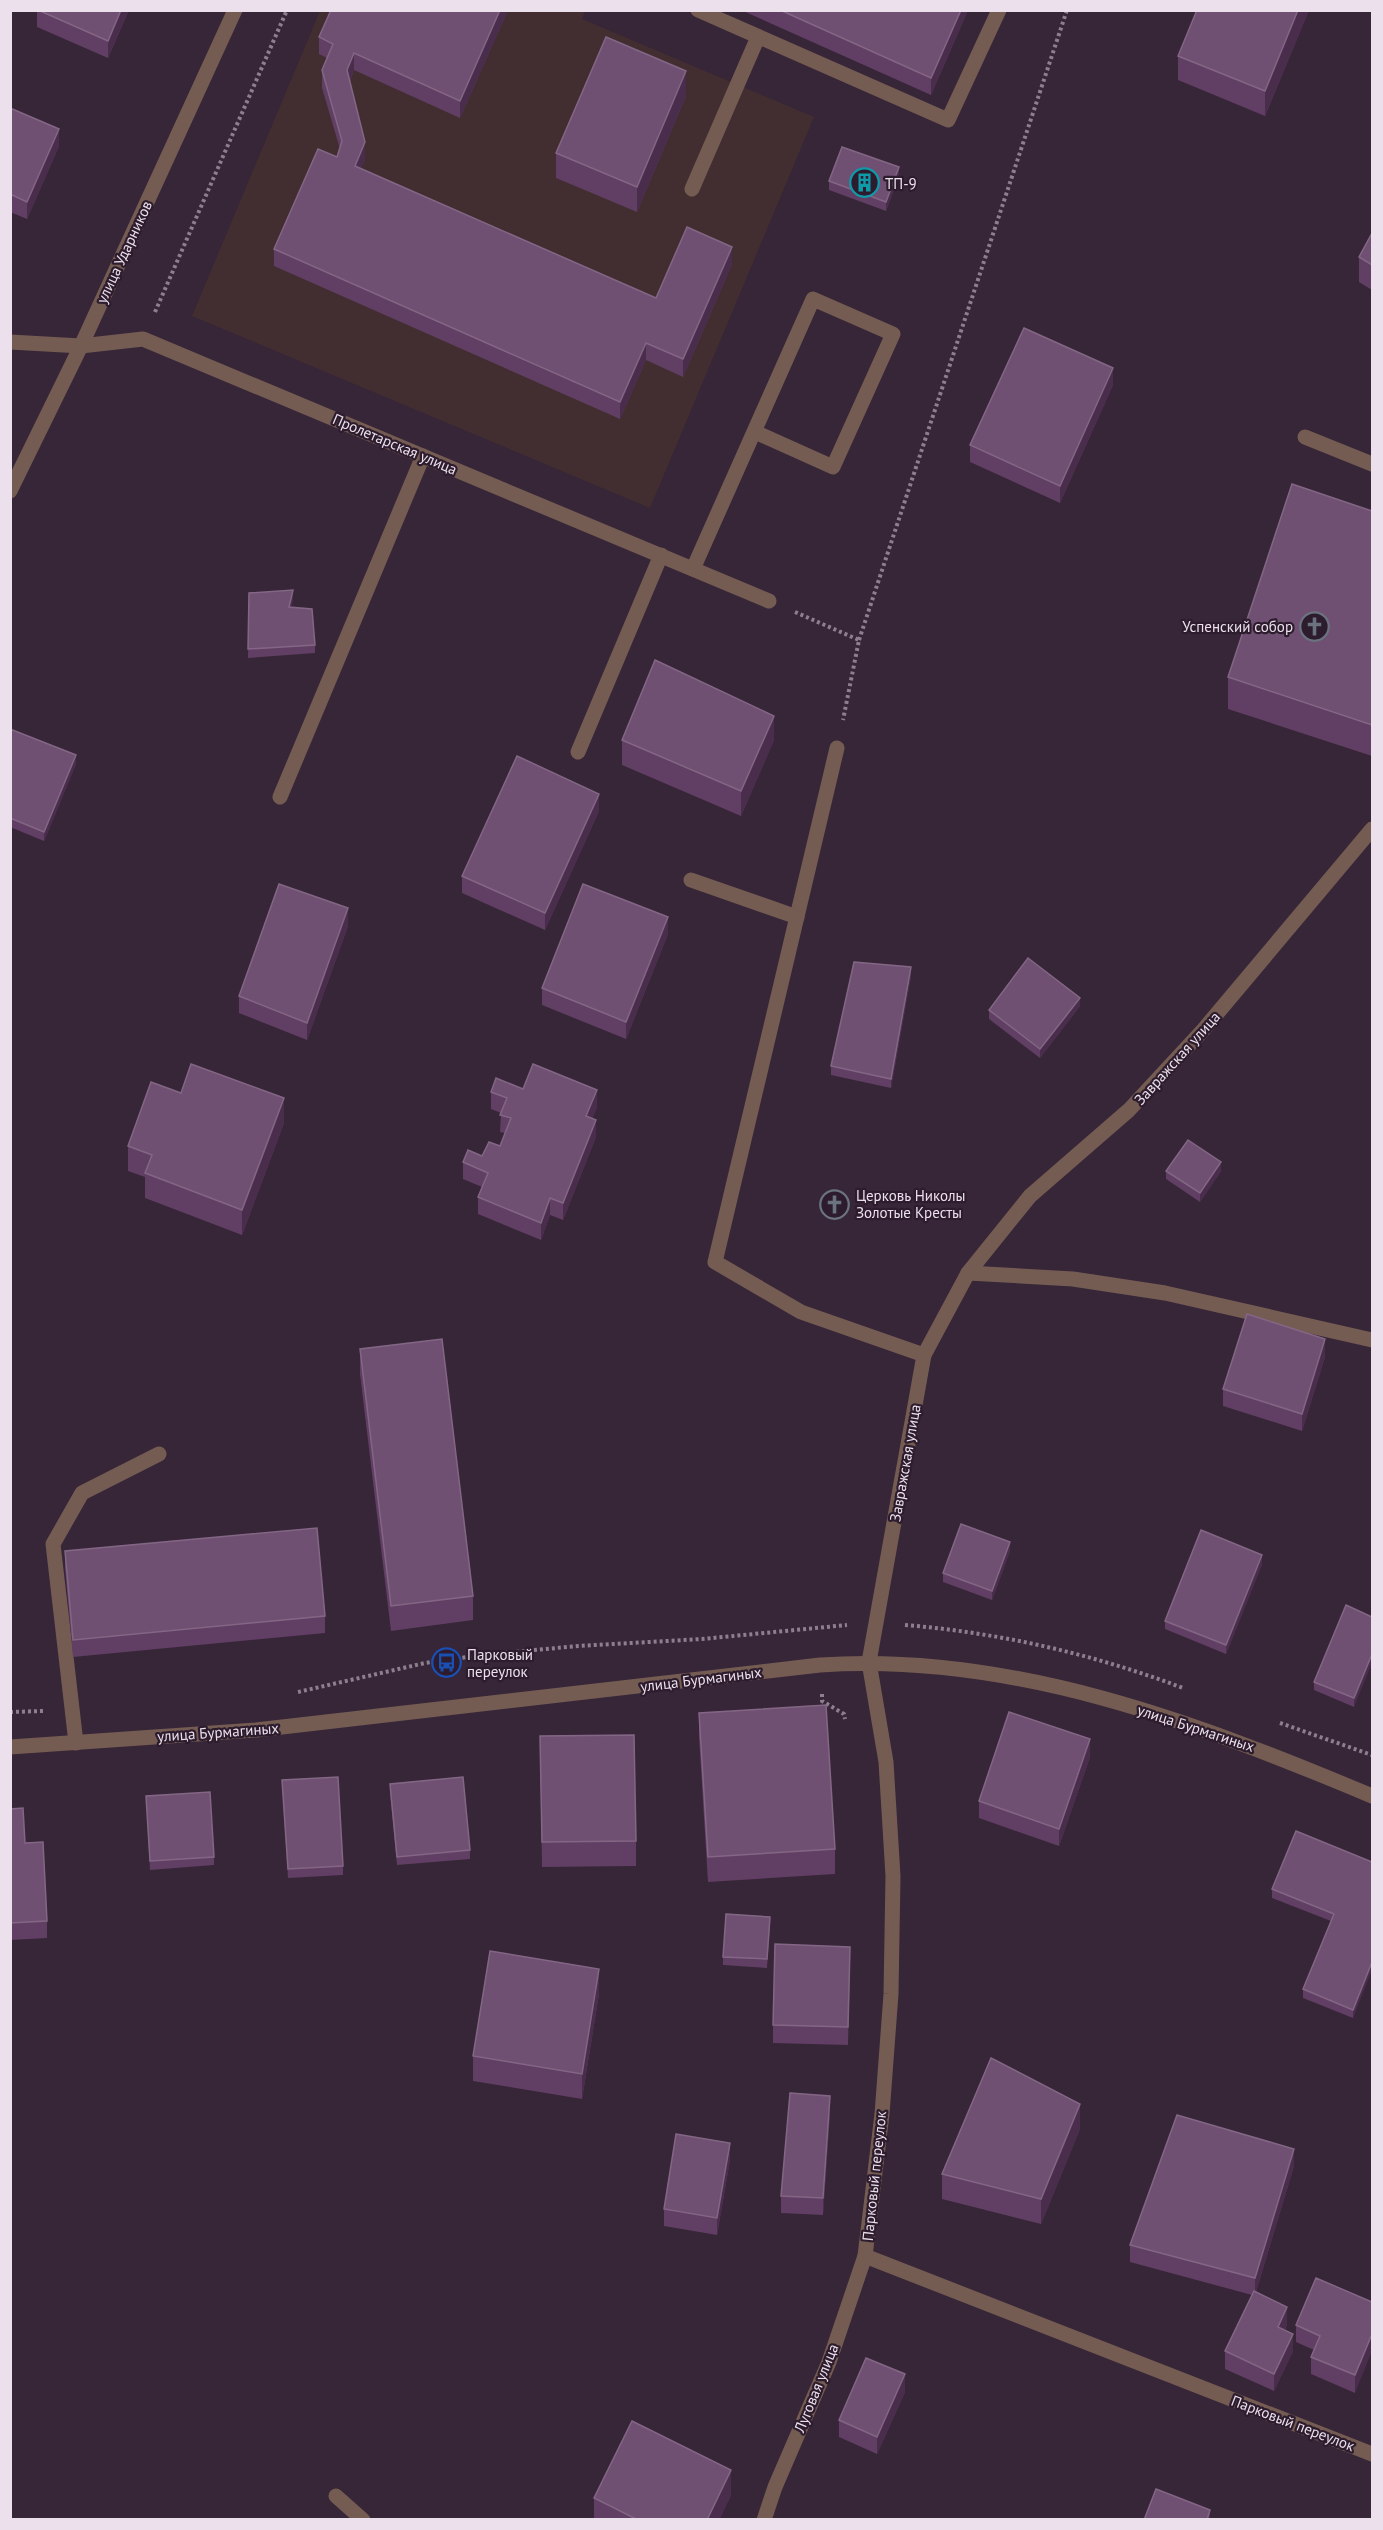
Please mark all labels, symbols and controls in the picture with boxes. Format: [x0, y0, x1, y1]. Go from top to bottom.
building icon: ТП-9 [848, 167, 880, 199]
place label: ТП-9 [885, 174, 917, 193]
street label: улица Ударников [92, 198, 156, 306]
street label: Пролетарская улица [330, 409, 460, 479]
church icon: Успенский собор [1298, 610, 1330, 642]
place label: Успенский собор [1182, 617, 1293, 636]
street label: Завражская улица [1130, 1007, 1224, 1109]
place label: Церковь Николы Золотые Кресты [856, 1186, 965, 1222]
church icon: Церковь Николы Золотые Кресты [819, 1188, 851, 1220]
street label: Завражская улица [885, 1403, 925, 1523]
place label: Парковый переулок [467, 1645, 533, 1681]
bus stop icon: Парковый переулок [430, 1647, 462, 1679]
street label: улица Бурмагиных [639, 1662, 763, 1696]
street label: улица Бурмагиных [1135, 1700, 1257, 1756]
street label: улица Бурмагиных [156, 1718, 280, 1746]
street label: Парковый переулок [858, 2109, 890, 2242]
street label: Луговая улица [789, 2341, 842, 2436]
street label: Парковый переулок [1229, 2391, 1358, 2456]

